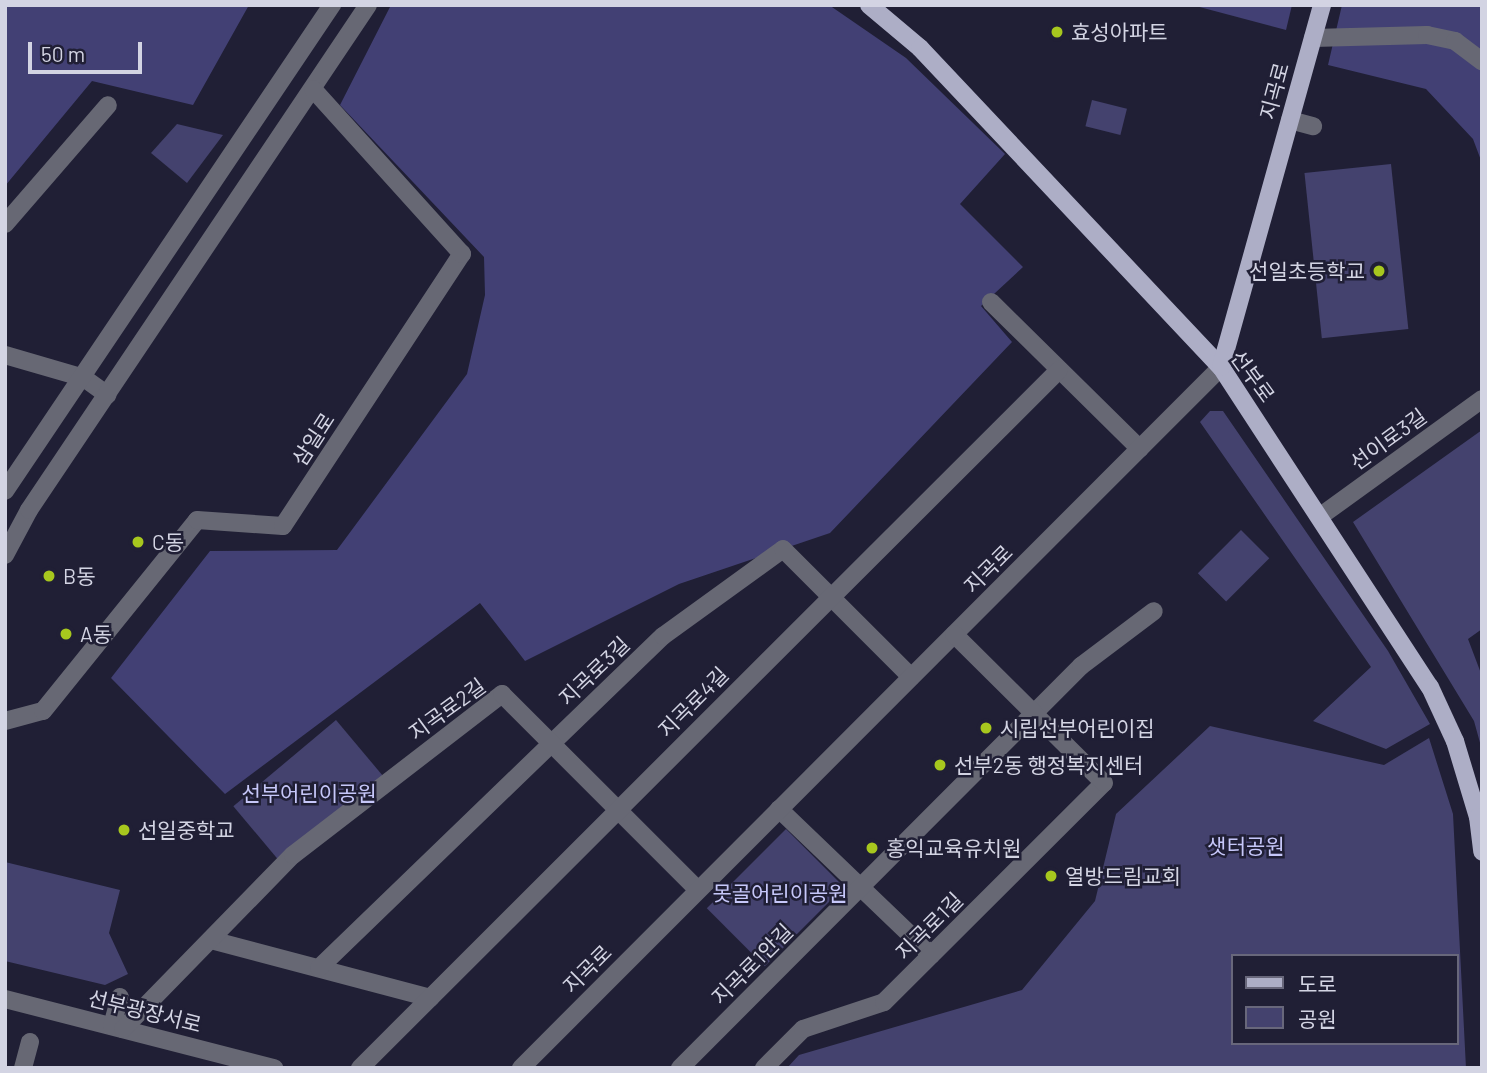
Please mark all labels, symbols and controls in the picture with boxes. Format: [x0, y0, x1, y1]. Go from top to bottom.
place label: 효성아파트 [1071, 19, 1168, 45]
marker: 효성아파트 [1049, 24, 1065, 40]
scale bar [32, 28, 145, 72]
text: 50 m [41, 41, 85, 66]
street label: 지곡로 [1254, 60, 1294, 122]
place label: 선일초등학교 [1249, 258, 1365, 284]
marker: 선일초등학교 [1371, 263, 1387, 279]
street label: 선부로 [1226, 345, 1280, 407]
street label: 선이로3길 [1345, 403, 1431, 475]
street label: 삼일로 [287, 408, 339, 470]
place label: C동 [152, 529, 184, 555]
marker: C동 [130, 534, 146, 550]
street label: 지곡로 [959, 540, 1017, 598]
place label: B동 [63, 563, 95, 589]
marker: B동 [41, 568, 57, 584]
place label: A동 [80, 621, 112, 647]
marker: A동 [58, 626, 74, 642]
street label: 지곡로3길 [554, 631, 634, 711]
street label: 지곡로4길 [653, 662, 733, 742]
street label: 지곡로2길 [404, 673, 490, 745]
place label: 시립선부어린이집 [1000, 715, 1155, 741]
marker: 시립선부어린이집 [978, 720, 994, 736]
place label: 선부2동 행정복지센터 [954, 752, 1143, 778]
marker: 선부2동 행정복지센터 [932, 757, 948, 773]
park label: 선부어린이공원 [241, 780, 377, 806]
place label: 선일중학교 [138, 817, 235, 843]
marker: 선일중학교 [116, 822, 132, 838]
park label: 샛터공원 [1207, 833, 1285, 859]
place label: 홍익교육유치원 [886, 835, 1021, 861]
marker: 홍익교육유치원 [864, 840, 880, 856]
place label: 열방드림교회 [1065, 863, 1181, 889]
marker: 열방드림교회 [1043, 868, 1059, 884]
park label: 못골어린이공원 [712, 880, 848, 906]
street label: 지곡로1길 [890, 887, 968, 965]
street label: 지곡로1안길 [706, 918, 798, 1010]
street label: 지곡로 [558, 940, 616, 998]
legend [1232, 954, 1459, 1045]
text: 도로 [1298, 971, 1337, 996]
street label: 선부광장서로 [86, 985, 204, 1037]
text: 공원 [1298, 1006, 1337, 1031]

